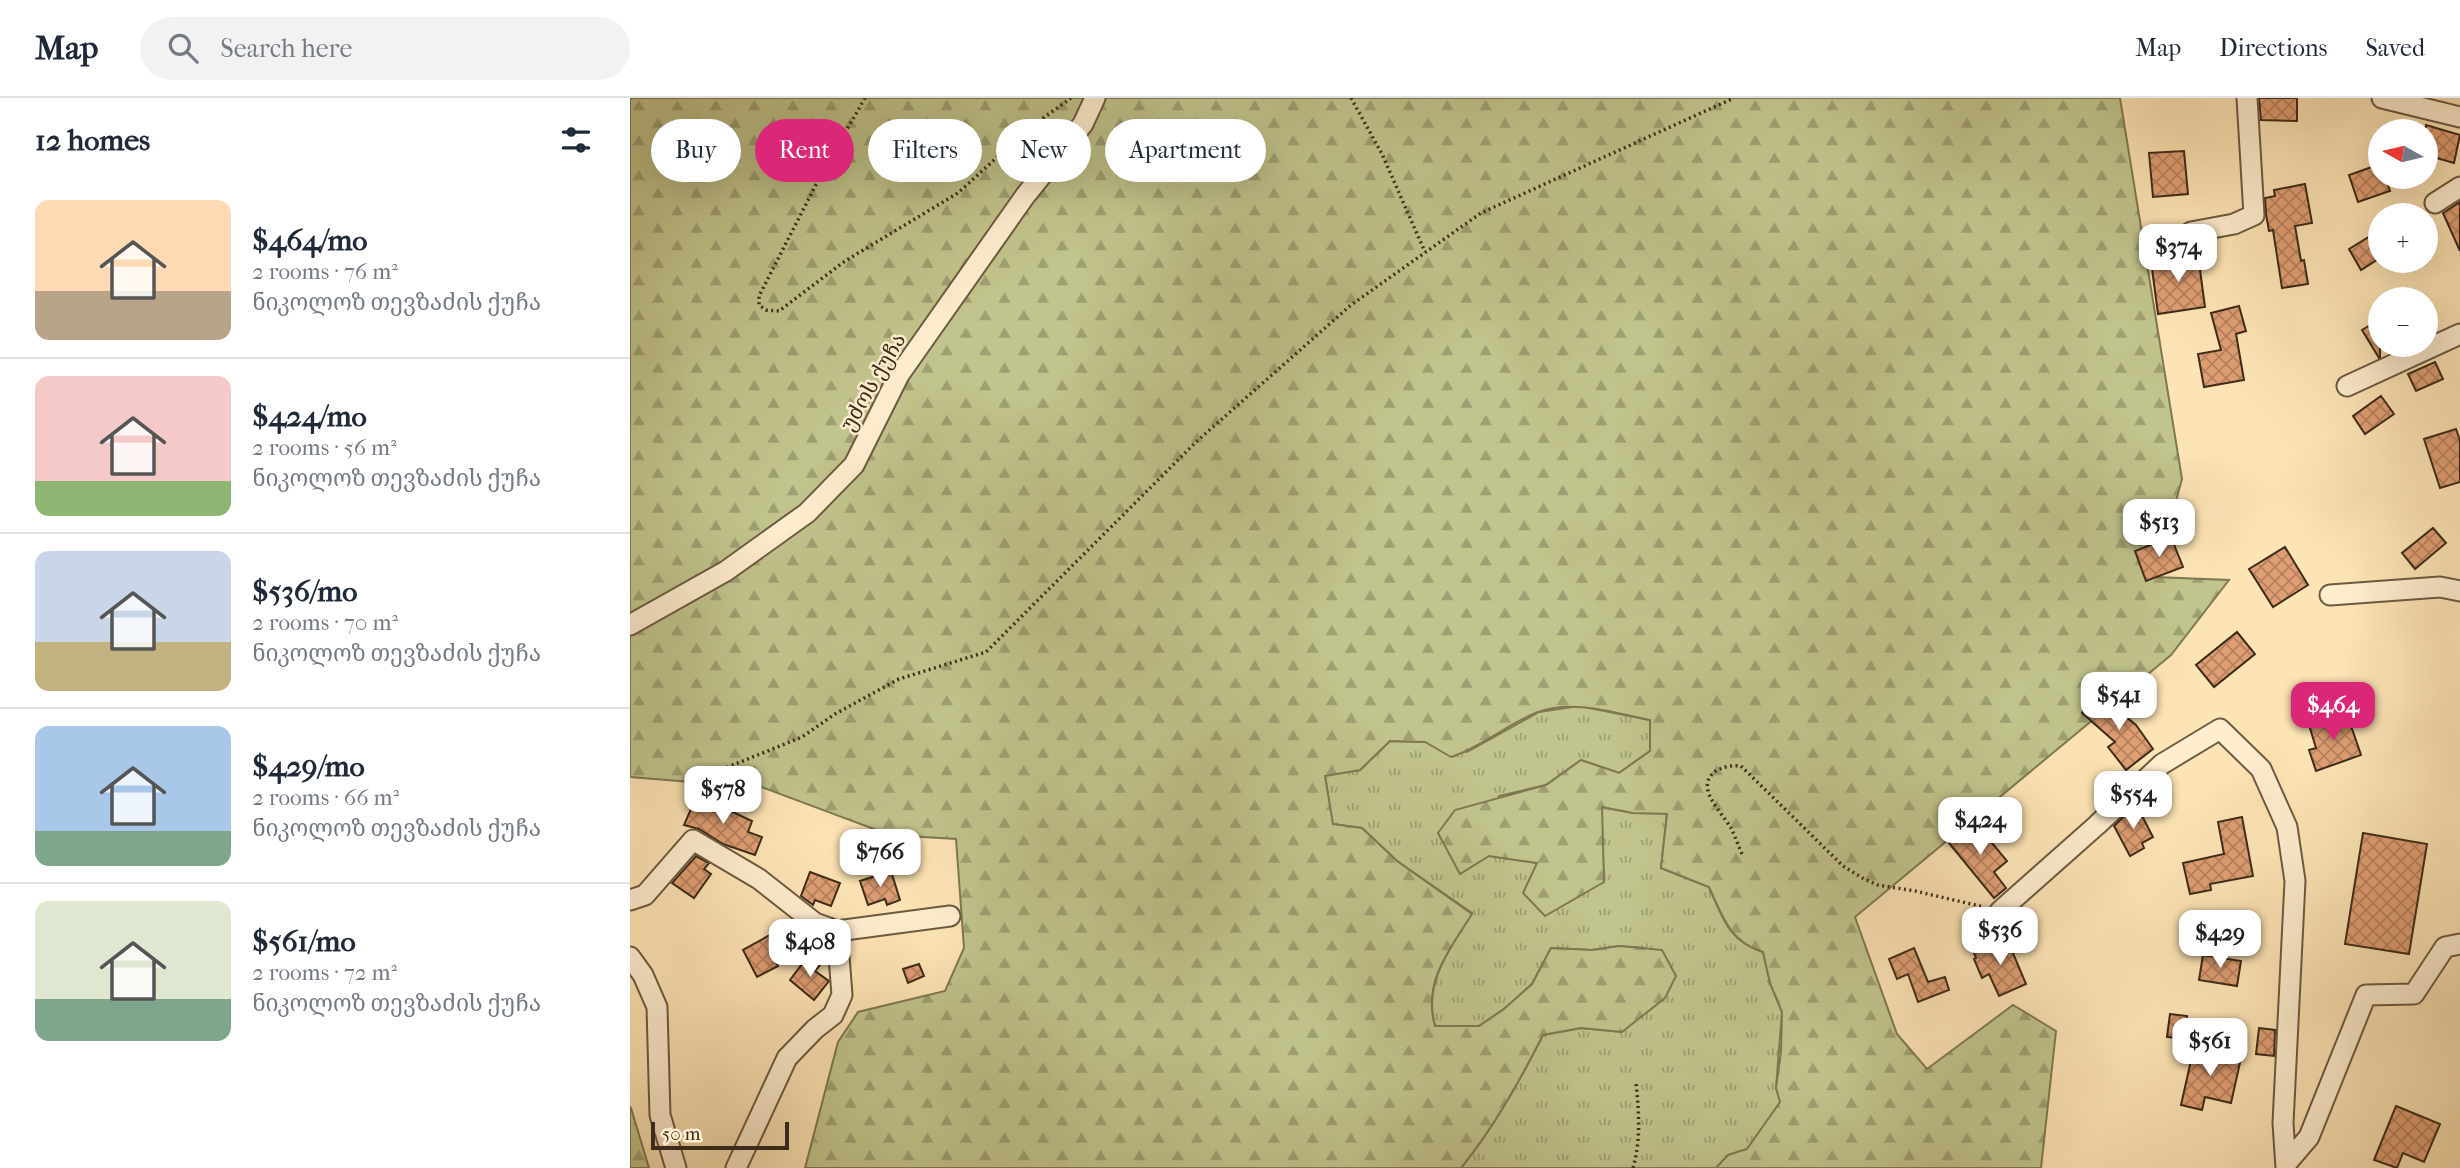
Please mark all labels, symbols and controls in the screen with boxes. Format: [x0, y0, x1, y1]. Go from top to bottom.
search box [140, 17, 630, 80]
text: Map [35, 29, 98, 68]
icon: search [164, 29, 202, 67]
text: Search here [220, 33, 352, 64]
text: Map [2135, 34, 2181, 62]
text: Directions [2219, 34, 2327, 62]
text: Saved [2365, 34, 2425, 62]
chip: Buy [651, 119, 741, 182]
chip: Rent [755, 119, 854, 182]
chip: Filters [868, 119, 982, 182]
chip: New [996, 119, 1091, 182]
chip: Apartment [1105, 119, 1266, 182]
north arrow [2368, 119, 2438, 189]
map controls [2368, 119, 2438, 357]
icon: filters [557, 121, 595, 159]
text: 12 homes [35, 123, 150, 158]
button: + [2368, 203, 2438, 273]
text: $464/mo [252, 223, 367, 258]
pin: $374 [2137, 225, 2219, 284]
icon: home [91, 228, 175, 312]
text: $374 [2155, 233, 2201, 260]
text: 2 rooms · 76 m² [252, 258, 398, 285]
button: − [2368, 287, 2438, 357]
text: ნიკოლოზ თევზაძის ქუჩა [252, 289, 541, 316]
street label: უძოს ქუჩა [835, 329, 911, 435]
text: $424/mo [252, 399, 367, 434]
icon: home [91, 404, 175, 488]
text: 2 rooms · 56 m² [252, 434, 397, 461]
text: ნიკოლოზ თევზაძის ქუჩა [252, 465, 541, 492]
pin: $513 [2118, 500, 2200, 559]
text: $513 [2139, 508, 2179, 535]
text: $536/mo [252, 574, 357, 609]
icon: home [91, 579, 175, 663]
text: 2 rooms · 70 m² [252, 609, 398, 636]
text: ნიკოლოზ თევზაძის ქუჩა [252, 640, 541, 667]
pin: $541 [2078, 672, 2160, 732]
text: $541 [2097, 681, 2141, 708]
pin: $464 [2292, 682, 2374, 742]
text: $464 [2307, 691, 2359, 718]
text: $429/mo [252, 749, 365, 784]
icon: home [91, 754, 175, 838]
pin: $578 [682, 766, 764, 826]
pin: $554 [2092, 772, 2174, 831]
text: $578 [700, 775, 746, 802]
text: $554 [2110, 780, 2156, 807]
text: 2 rooms · 66 m² [252, 784, 399, 811]
pin: $424 [1939, 798, 2021, 857]
text: $424 [1954, 806, 2006, 833]
text: ნიკოლოზ თევზაძის ქუჩა [252, 815, 541, 842]
pin: $766 [839, 830, 921, 889]
text: $766 [856, 838, 904, 865]
pin: $536 [1959, 908, 2041, 967]
pin: $429 [2179, 910, 2261, 970]
text: $536 [1978, 916, 2022, 943]
text: $429 [2195, 919, 2245, 946]
pin: $408 [769, 920, 851, 979]
text: $561/mo [252, 924, 356, 959]
text: $408 [785, 928, 835, 955]
icon: home [91, 929, 175, 1013]
text: 2 rooms · 72 m² [252, 959, 397, 986]
text: ნიკოლოზ თევზაძის ქუჩა [252, 990, 541, 1017]
pin: $561 [2169, 1018, 2251, 1078]
text: $561 [2188, 1027, 2232, 1054]
scale bar [651, 1119, 789, 1151]
text: 50 m [662, 1123, 701, 1145]

